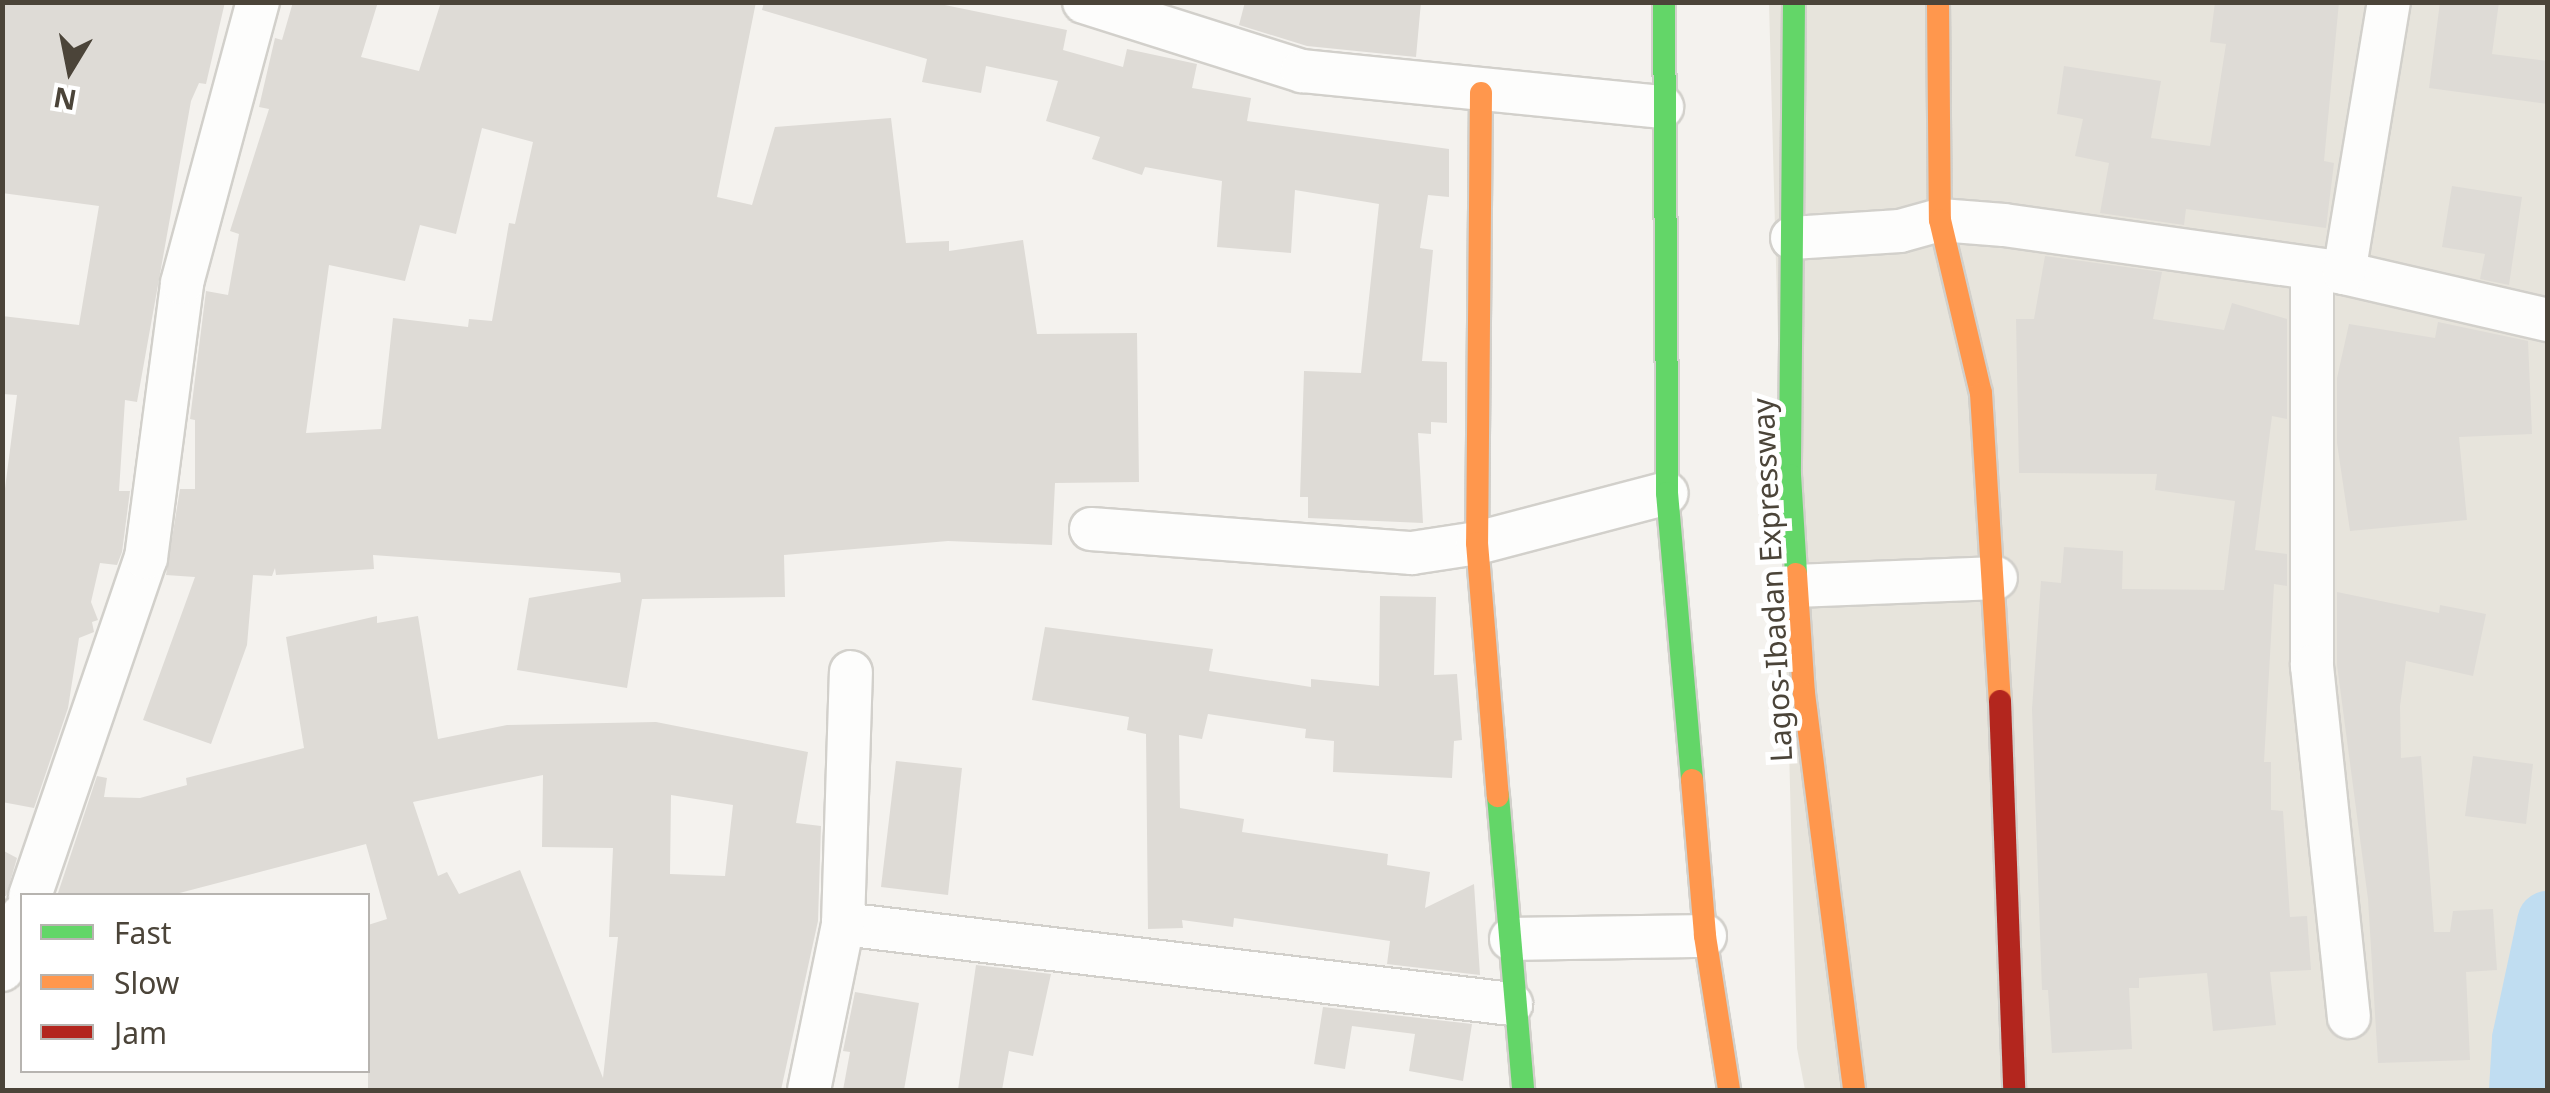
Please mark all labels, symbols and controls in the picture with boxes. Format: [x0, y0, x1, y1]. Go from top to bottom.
north arrow [20, 20, 120, 120]
text: N [50, 79, 79, 120]
street label: Lagos-Ibadan Expressway [1744, 397, 1800, 763]
legend [20, 893, 370, 1073]
text: Fast [114, 912, 172, 953]
text: Slow [114, 962, 179, 1003]
text: Jam [114, 1012, 167, 1053]

